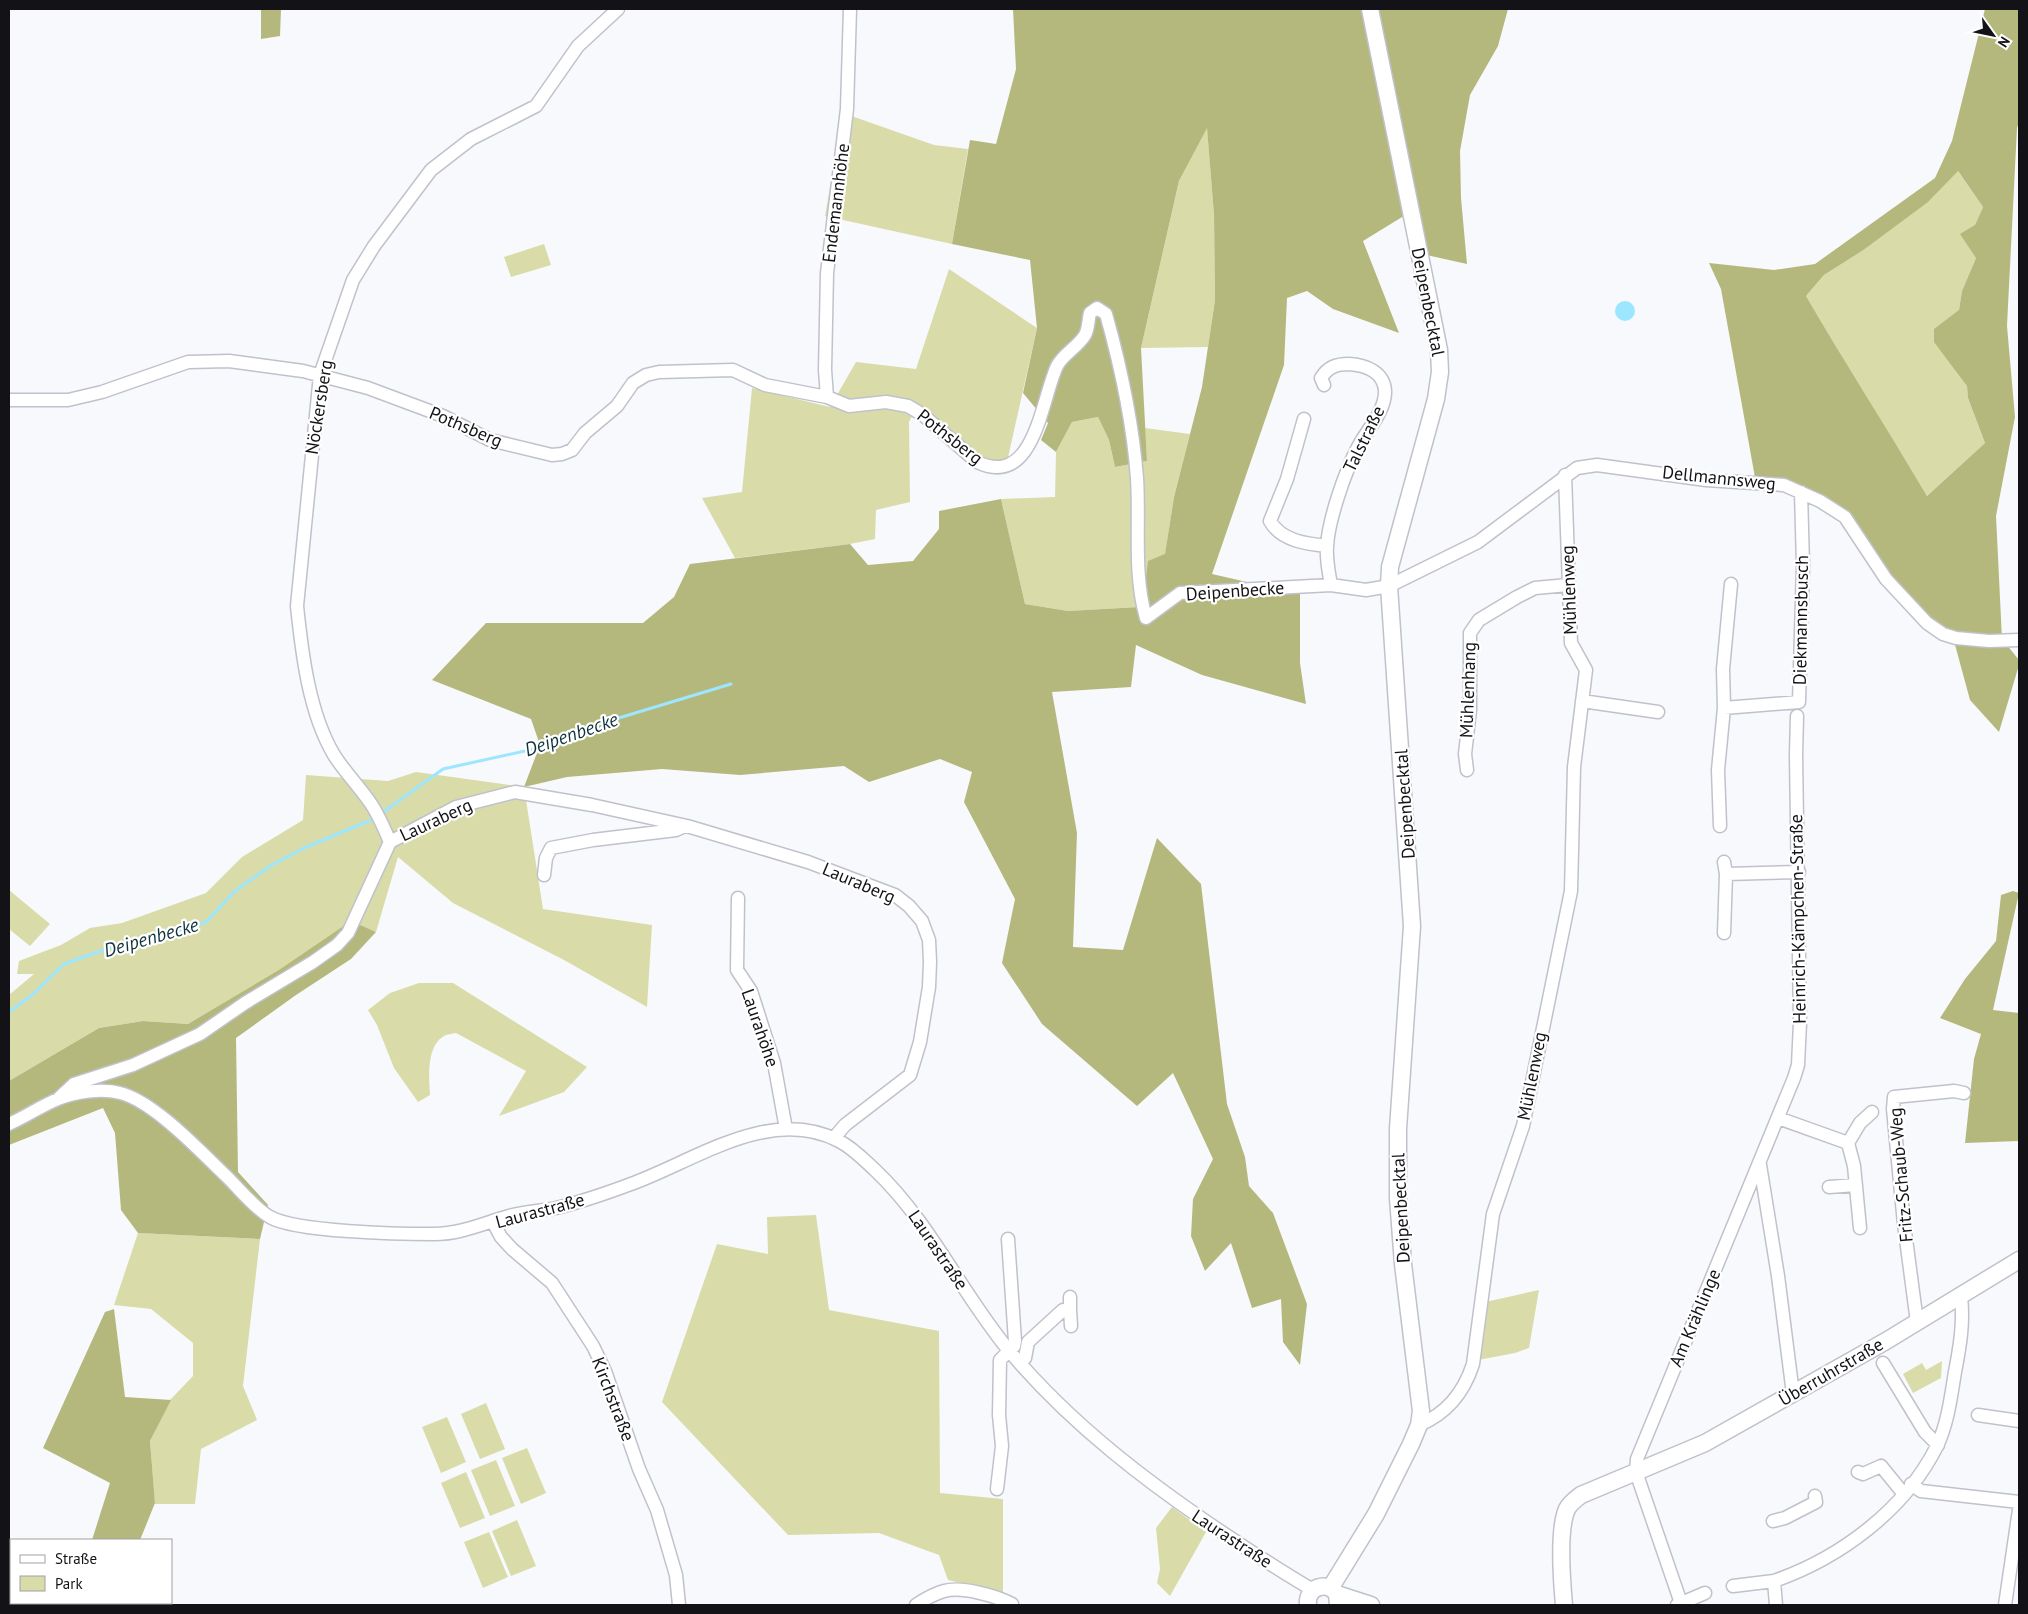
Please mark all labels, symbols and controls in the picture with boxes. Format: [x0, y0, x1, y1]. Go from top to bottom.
north arrow [1968, 10, 2018, 60]
text: N [1994, 33, 2014, 51]
street label: Endemannhöhe [817, 142, 854, 264]
street label: Deipenbecktal [1407, 246, 1450, 359]
street label: Nöckersberg [300, 358, 337, 456]
street label: Pothsberg [426, 401, 506, 452]
street label: Talstraße [1338, 402, 1389, 476]
street label: Pothsberg [913, 404, 988, 469]
street label: Dellmannsweg [1661, 460, 1777, 495]
street label: Mühlenweg [1555, 545, 1582, 635]
street label: Diekmannsbusch [1788, 555, 1813, 685]
street label: Deipenbecke [1185, 576, 1285, 605]
street label: Mühlenhang [1454, 641, 1481, 739]
water label: Deipenbecke [521, 707, 621, 761]
street label: Deipenbecktal [1389, 748, 1420, 860]
street label: Lauraberg [396, 793, 476, 846]
street label: Heinrich-Kämpchen-Straße [1784, 814, 1811, 1024]
street label: Lauraberg [819, 857, 899, 908]
water label: Deipenbecke [101, 912, 201, 962]
street label: Laurahöhe [736, 986, 785, 1070]
street label: Mühlenweg [1512, 1030, 1551, 1122]
street label: Fritz-Schaub-Weg [1883, 1107, 1918, 1243]
street label: Deipenbecktal [1386, 1152, 1415, 1264]
street label: Laurastraße [493, 1188, 587, 1233]
street label: Laurastraße [903, 1206, 973, 1294]
street label: Am Krählinge [1664, 1265, 1725, 1370]
street label: Überruhrstraße [1774, 1332, 1887, 1411]
street label: Kirchstraße [587, 1353, 640, 1444]
street label: Laurastraße [1188, 1504, 1277, 1573]
legend [10, 1539, 172, 1604]
text: Straße [55, 1549, 97, 1568]
text: Park [55, 1574, 83, 1593]

